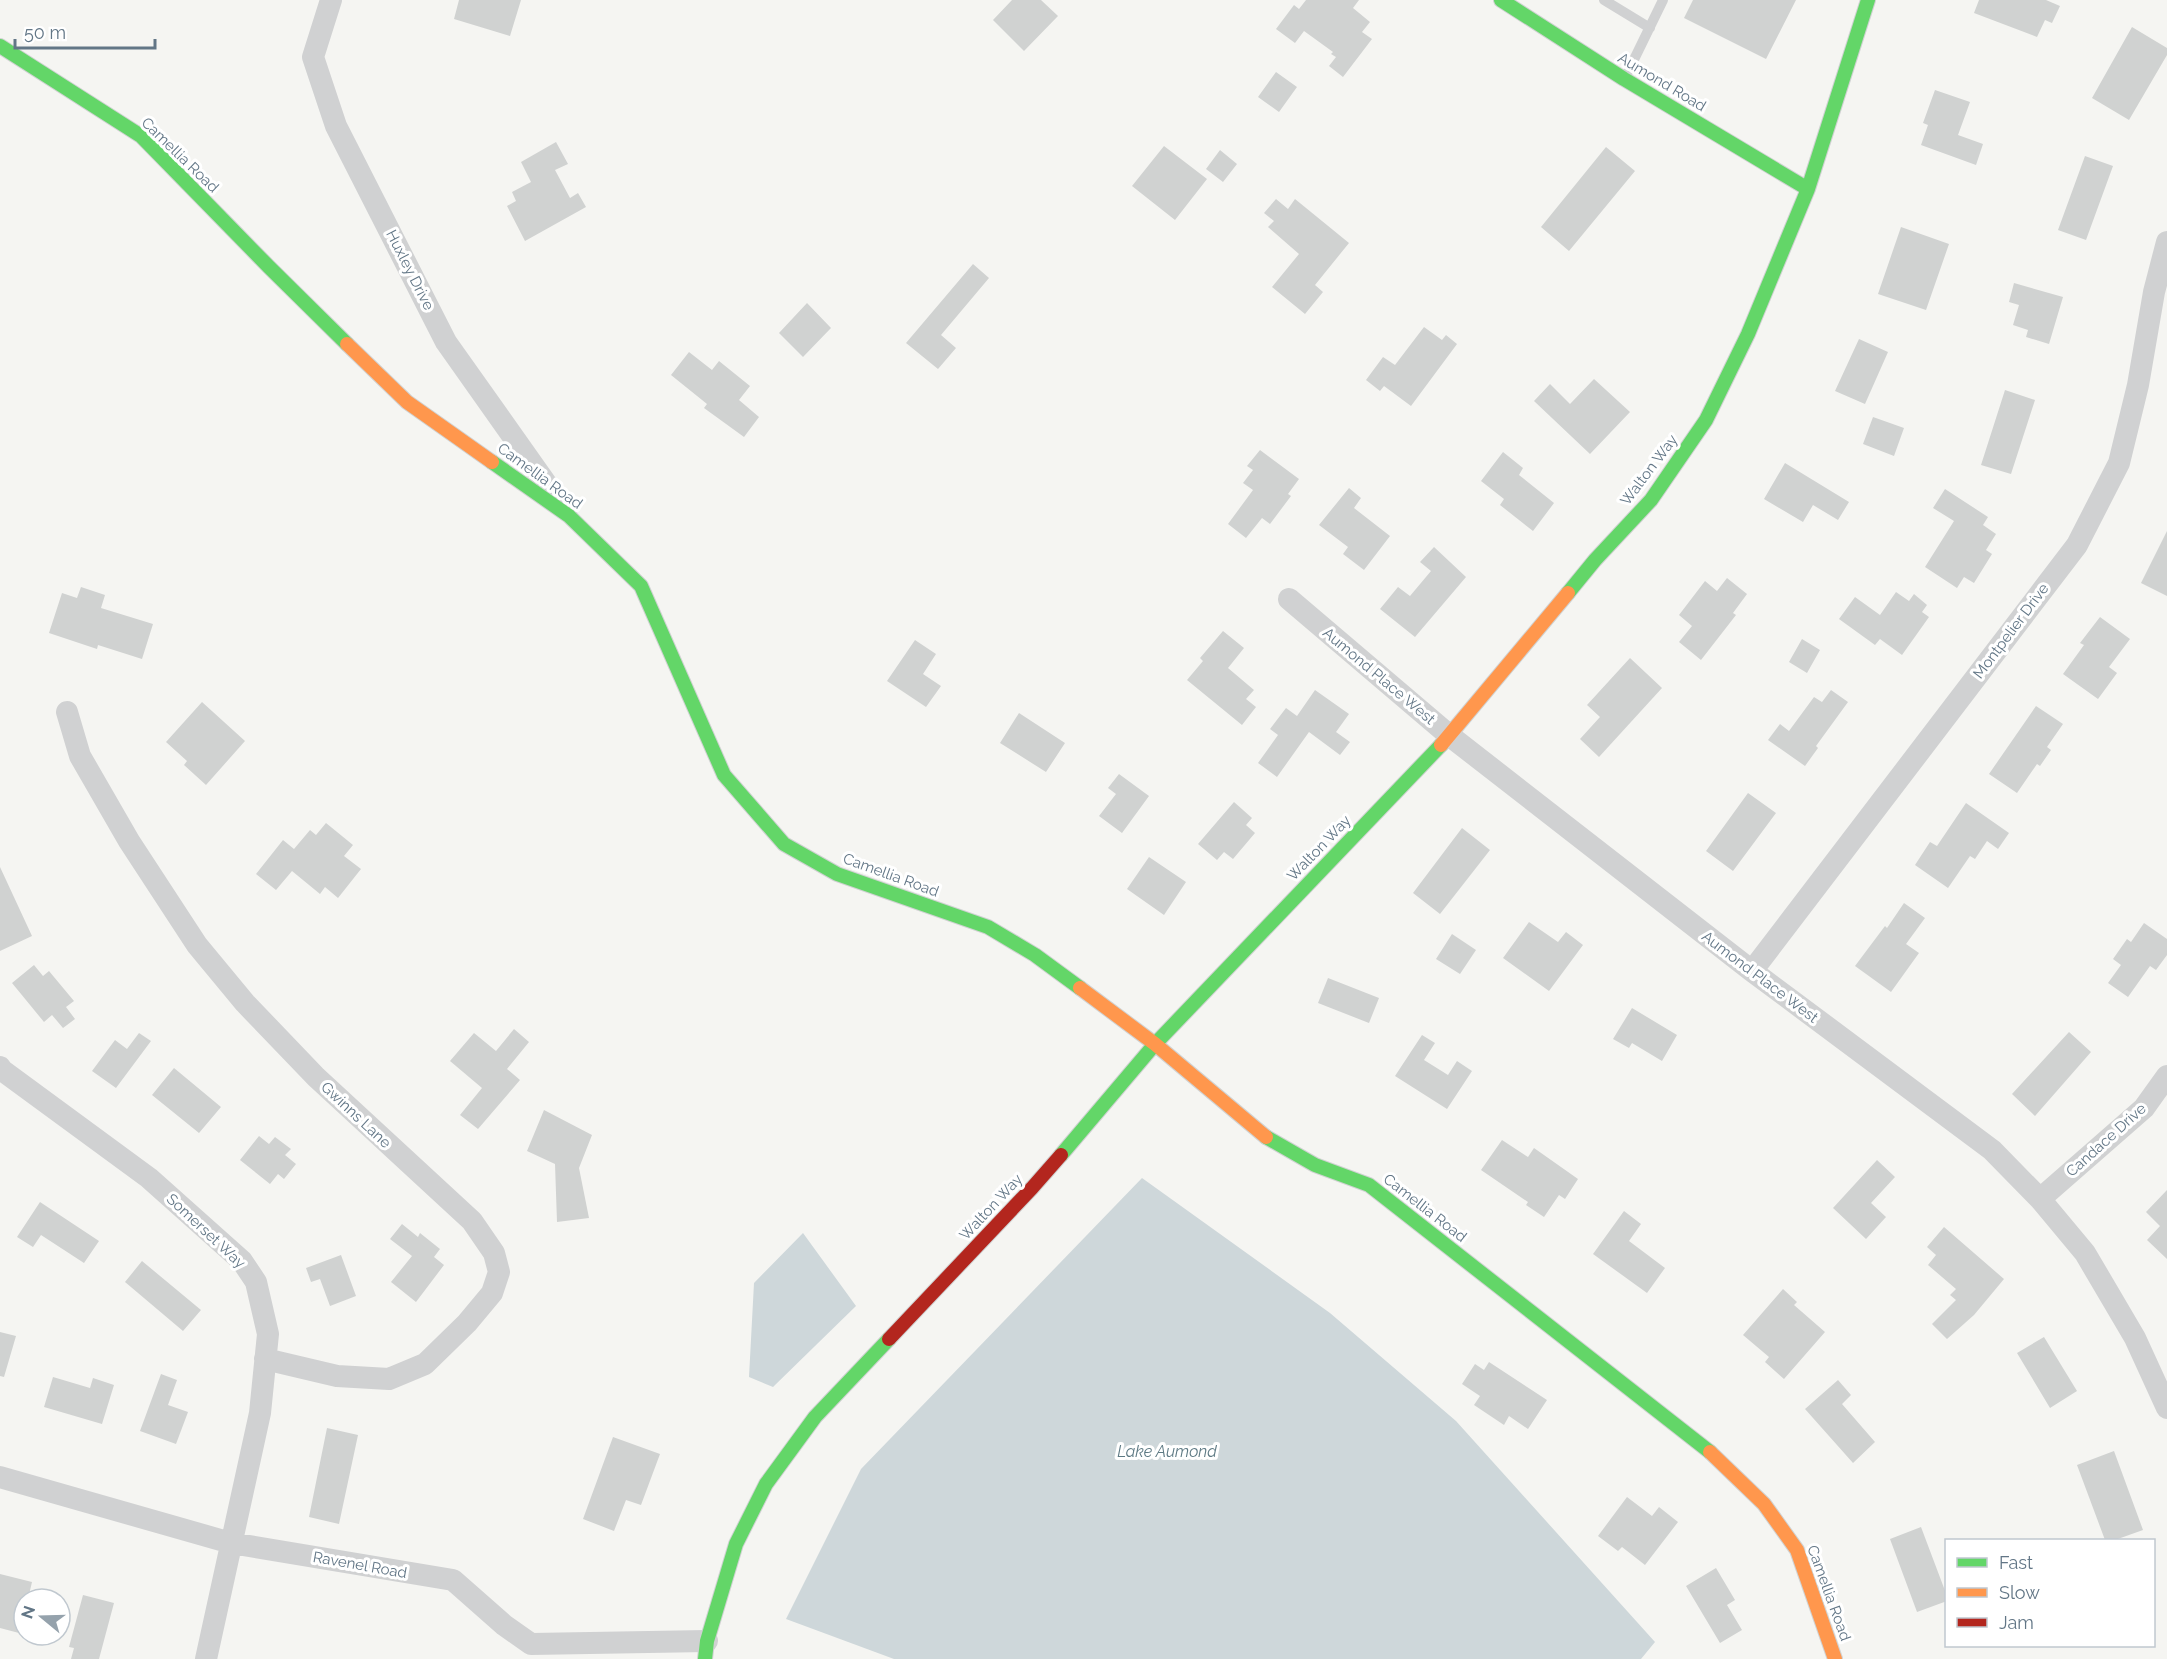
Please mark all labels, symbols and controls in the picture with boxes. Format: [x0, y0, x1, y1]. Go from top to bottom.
scale bar [15, 12, 154, 50]
text: 50 m [24, 22, 66, 43]
street label: Aumond Road [1615, 49, 1709, 115]
street label: Camellia Road [138, 114, 222, 196]
street label: Huxley Drive [382, 227, 438, 313]
street label: Walton Way [1617, 431, 1681, 509]
street label: Camellia Road [494, 439, 586, 513]
street label: Montpelier Drive [1969, 580, 2053, 682]
street label: Aumond Place West [1319, 624, 1439, 728]
street label: Walton Way [1283, 812, 1355, 884]
street label: Camellia Road [841, 849, 941, 901]
street label: Aumond Place West [1698, 927, 1822, 1027]
street label: Gwinns Lane [317, 1078, 395, 1152]
street label: Candace Drive [2062, 1099, 2150, 1181]
street label: Walton Way [956, 1170, 1026, 1244]
street label: Camellia Road [1380, 1170, 1470, 1246]
street label: Somerset Way [163, 1190, 249, 1272]
water label: Lake Aumond [1117, 1442, 1217, 1461]
legend [1945, 1539, 2155, 1647]
street label: Camellia Road [1803, 1543, 1855, 1643]
street label: Ravenel Road [312, 1548, 408, 1582]
text: Fast [1999, 1552, 2033, 1573]
text: Slow [1999, 1582, 2040, 1603]
north arrow [12, 1587, 72, 1647]
text: N [17, 1603, 39, 1621]
text: Jam [1999, 1612, 2034, 1633]

